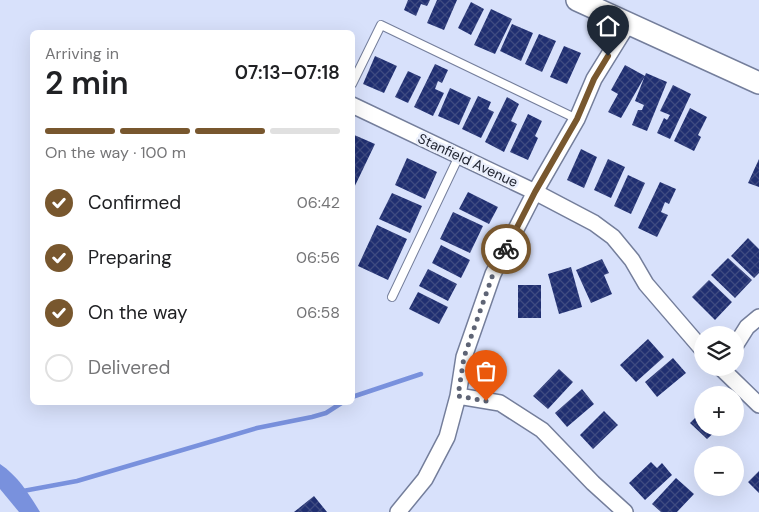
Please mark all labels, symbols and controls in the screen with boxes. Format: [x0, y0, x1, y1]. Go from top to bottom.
pin [587, 5, 629, 56]
icon: home [594, 12, 622, 40]
text: Arriving in [45, 43, 119, 64]
text: 07:13–07:18 [235, 60, 340, 85]
text: 2 min [45, 62, 129, 104]
street label: Stanfield Avenue [415, 129, 521, 191]
text: On the way · 100 m [45, 142, 186, 163]
icon: check [45, 189, 73, 217]
text: Confirmed [88, 190, 181, 215]
text: 06:42 [297, 192, 340, 213]
courier [481, 224, 531, 274]
icon: bike [492, 235, 520, 263]
icon: check [45, 244, 73, 272]
text: Preparing [88, 245, 172, 270]
text: 06:56 [296, 247, 340, 268]
icon: check [45, 299, 73, 327]
text: On the way [88, 300, 188, 325]
text: 06:58 [296, 302, 340, 323]
map controls [694, 326, 744, 496]
button: layers [694, 326, 744, 376]
pin [465, 350, 507, 401]
text: Delivered [88, 355, 170, 380]
icon: bag [472, 357, 500, 385]
button: + [694, 386, 744, 436]
button: − [694, 446, 744, 496]

